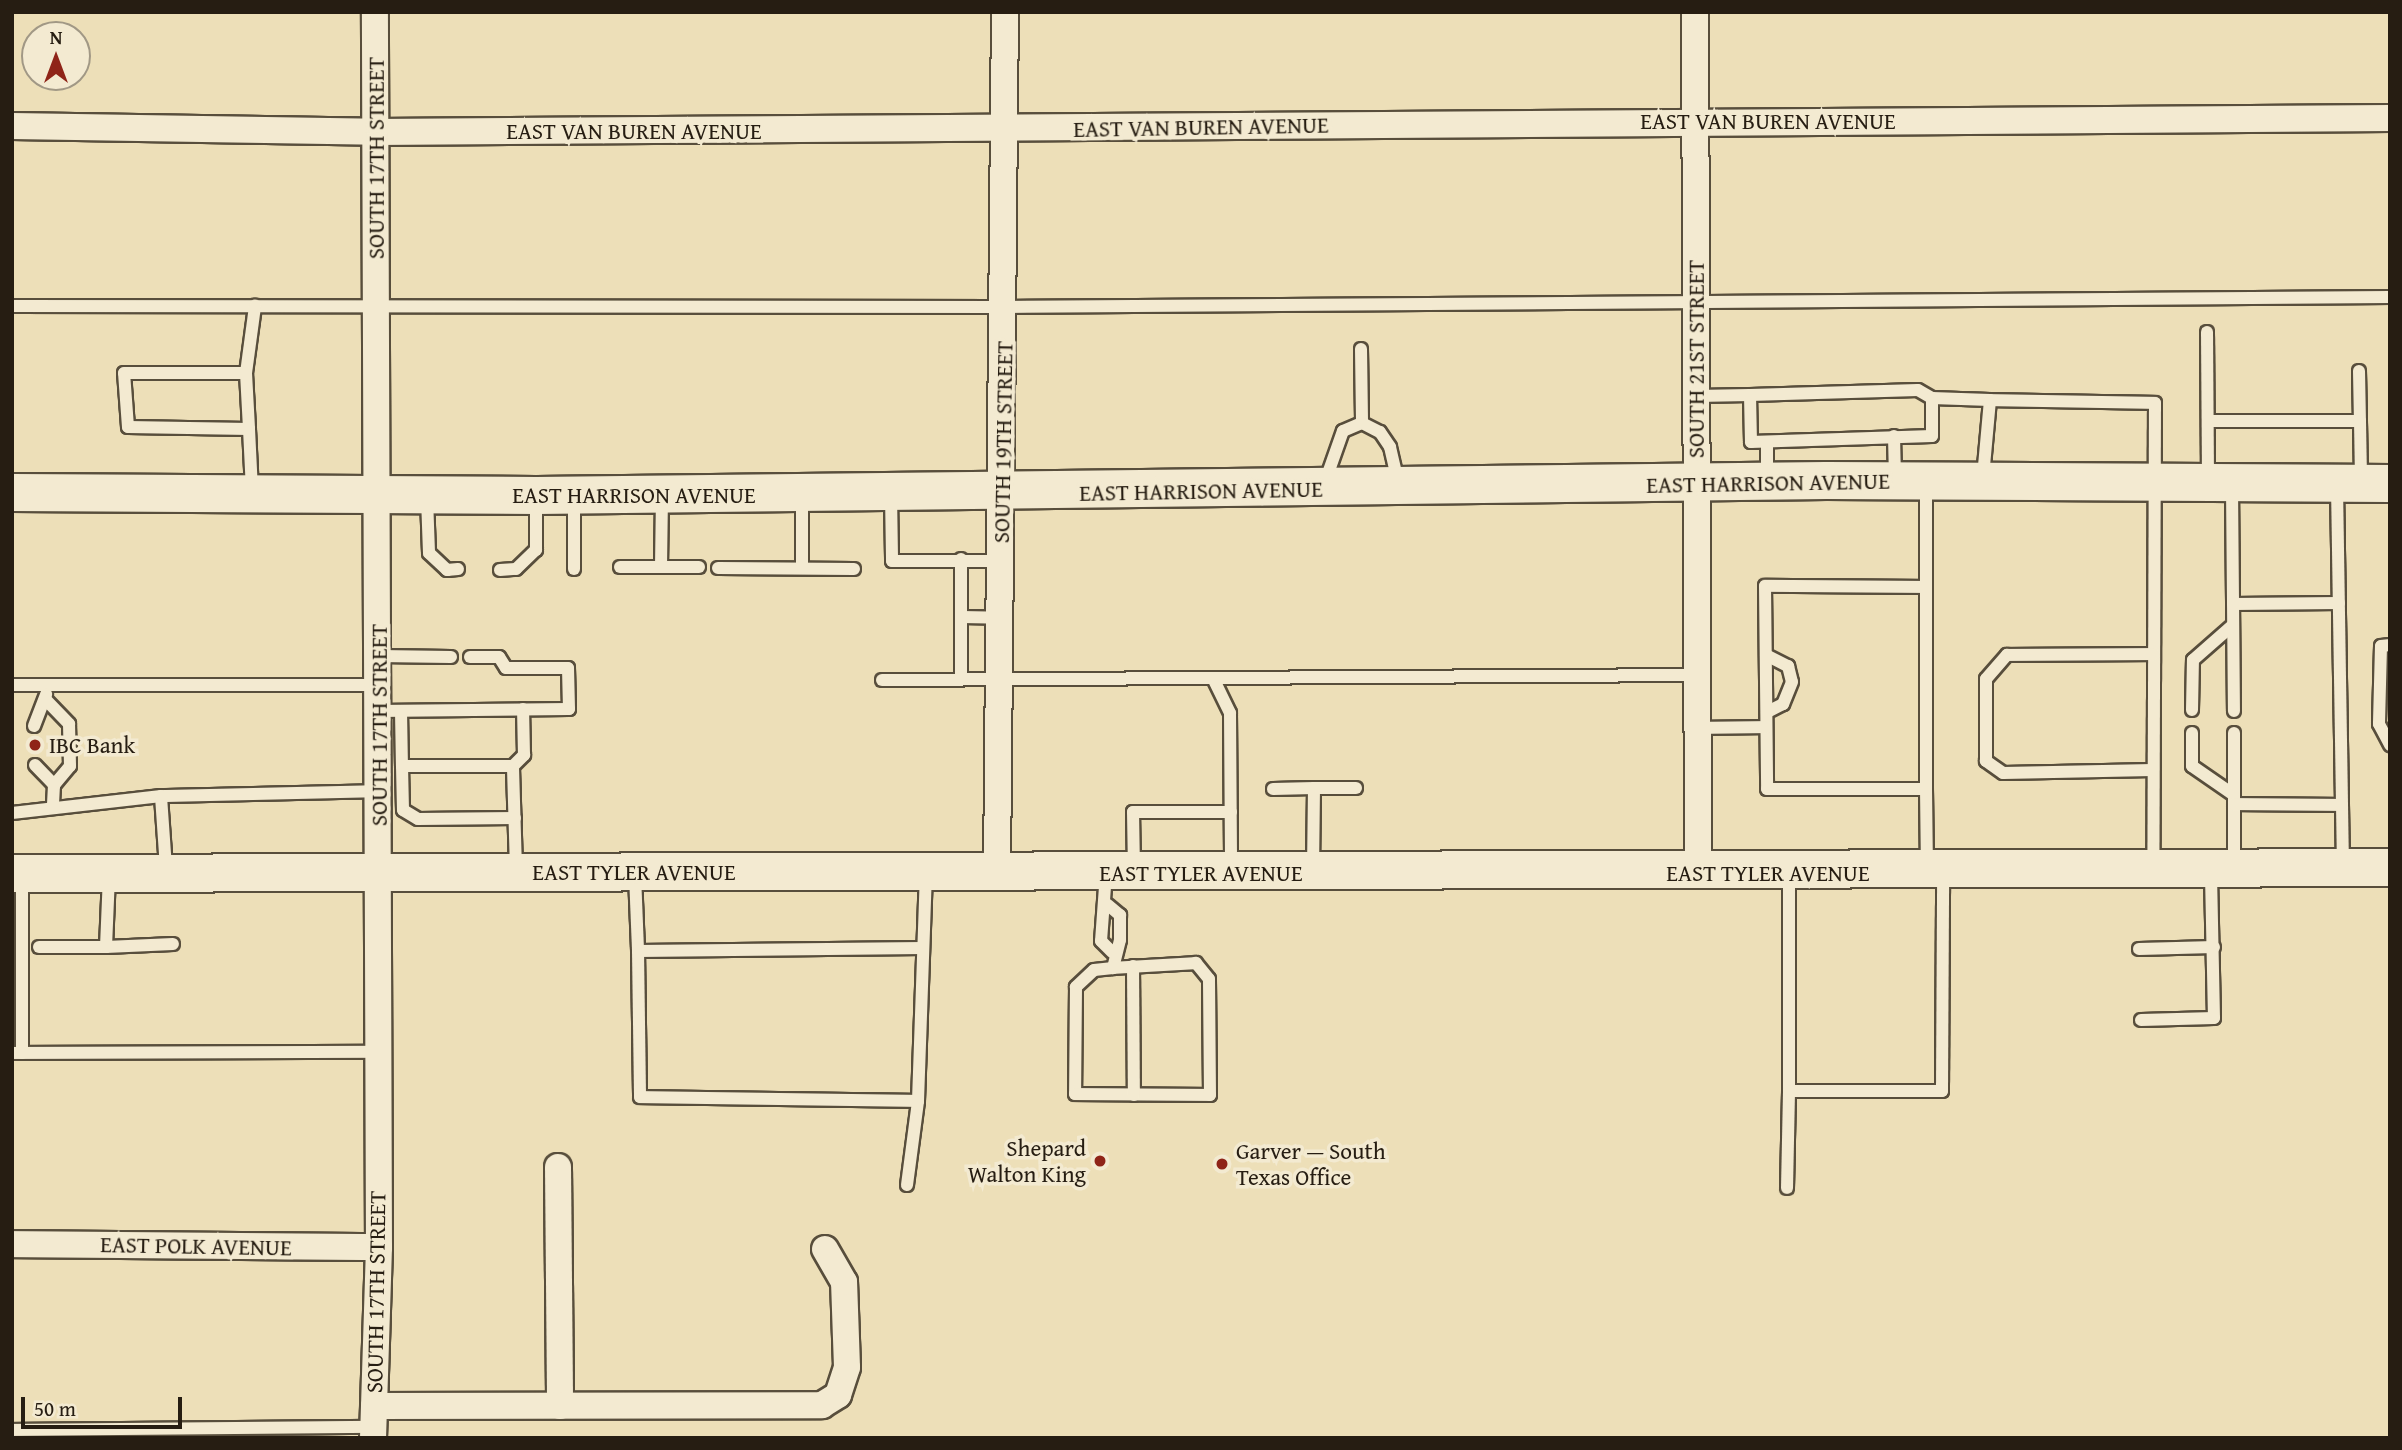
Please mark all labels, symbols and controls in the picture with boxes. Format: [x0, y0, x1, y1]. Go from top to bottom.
north arrow [21, 21, 91, 91]
text: N [50, 23, 62, 51]
street label: SOUTH 17TH STREET [362, 57, 390, 259]
street label: EAST VAN BUREN AVENUE [1640, 107, 1896, 135]
street label: EAST VAN BUREN AVENUE [1073, 111, 1329, 143]
street label: EAST VAN BUREN AVENUE [506, 117, 762, 145]
street label: SOUTH 21ST STREET [1682, 260, 1710, 458]
street label: SOUTH 19TH STREET [987, 341, 1019, 543]
street label: EAST HARRISON AVENUE [1646, 467, 1890, 499]
street label: EAST HARRISON AVENUE [1079, 475, 1323, 507]
street label: EAST HARRISON AVENUE [512, 481, 756, 509]
street label: SOUTH 17TH STREET [365, 624, 393, 826]
place label: IBC Bank [49, 731, 135, 759]
marker: IBC Bank [27, 737, 43, 753]
street label: EAST TYLER AVENUE [532, 858, 736, 886]
street label: EAST TYLER AVENUE [1099, 859, 1303, 887]
street label: EAST TYLER AVENUE [1666, 859, 1870, 887]
place label: Shepard Walton King [968, 1134, 1086, 1188]
place label: Garver — South Texas Office [1236, 1137, 1386, 1191]
marker: Shepard Walton King [1092, 1153, 1108, 1169]
marker: Garver — South Texas Office [1214, 1156, 1230, 1172]
street label: SOUTH 17TH STREET [360, 1191, 392, 1393]
street label: EAST POLK AVENUE [100, 1231, 292, 1261]
scale bar [24, 1384, 186, 1428]
text: 50 m [34, 1393, 76, 1424]

